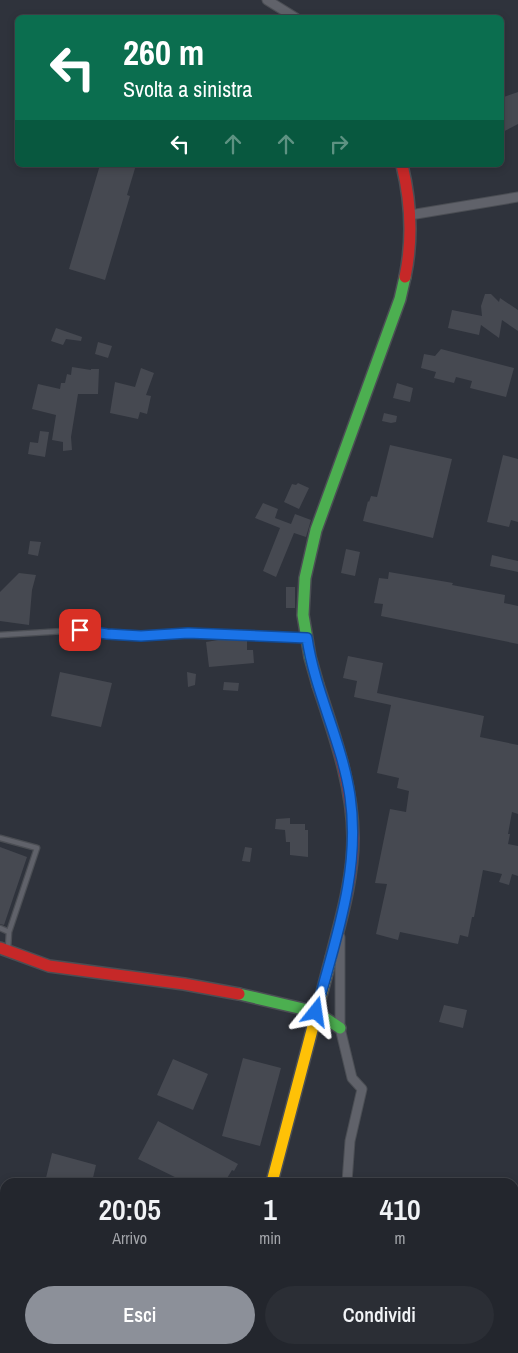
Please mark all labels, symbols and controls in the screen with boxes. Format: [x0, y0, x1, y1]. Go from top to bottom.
text: 260 m [123, 29, 204, 76]
icon: left [40, 35, 105, 100]
text: Svolta a sinistra [123, 74, 252, 104]
icon: left [166, 130, 194, 158]
icon: ahead [219, 130, 247, 158]
icon: ahead [272, 130, 300, 158]
icon: right [325, 130, 353, 158]
pin [59, 609, 101, 651]
icon: arrive [66, 616, 94, 644]
position arrow [289, 985, 341, 1037]
text: 20:05 [98, 1189, 161, 1229]
text: 1 [263, 1189, 277, 1229]
text: 410 [380, 1189, 421, 1229]
text: Arrivo [112, 1227, 147, 1249]
text: min [259, 1227, 281, 1249]
text: m [395, 1227, 406, 1249]
button: Esci [25, 1286, 255, 1344]
button: Condividi [265, 1286, 494, 1344]

